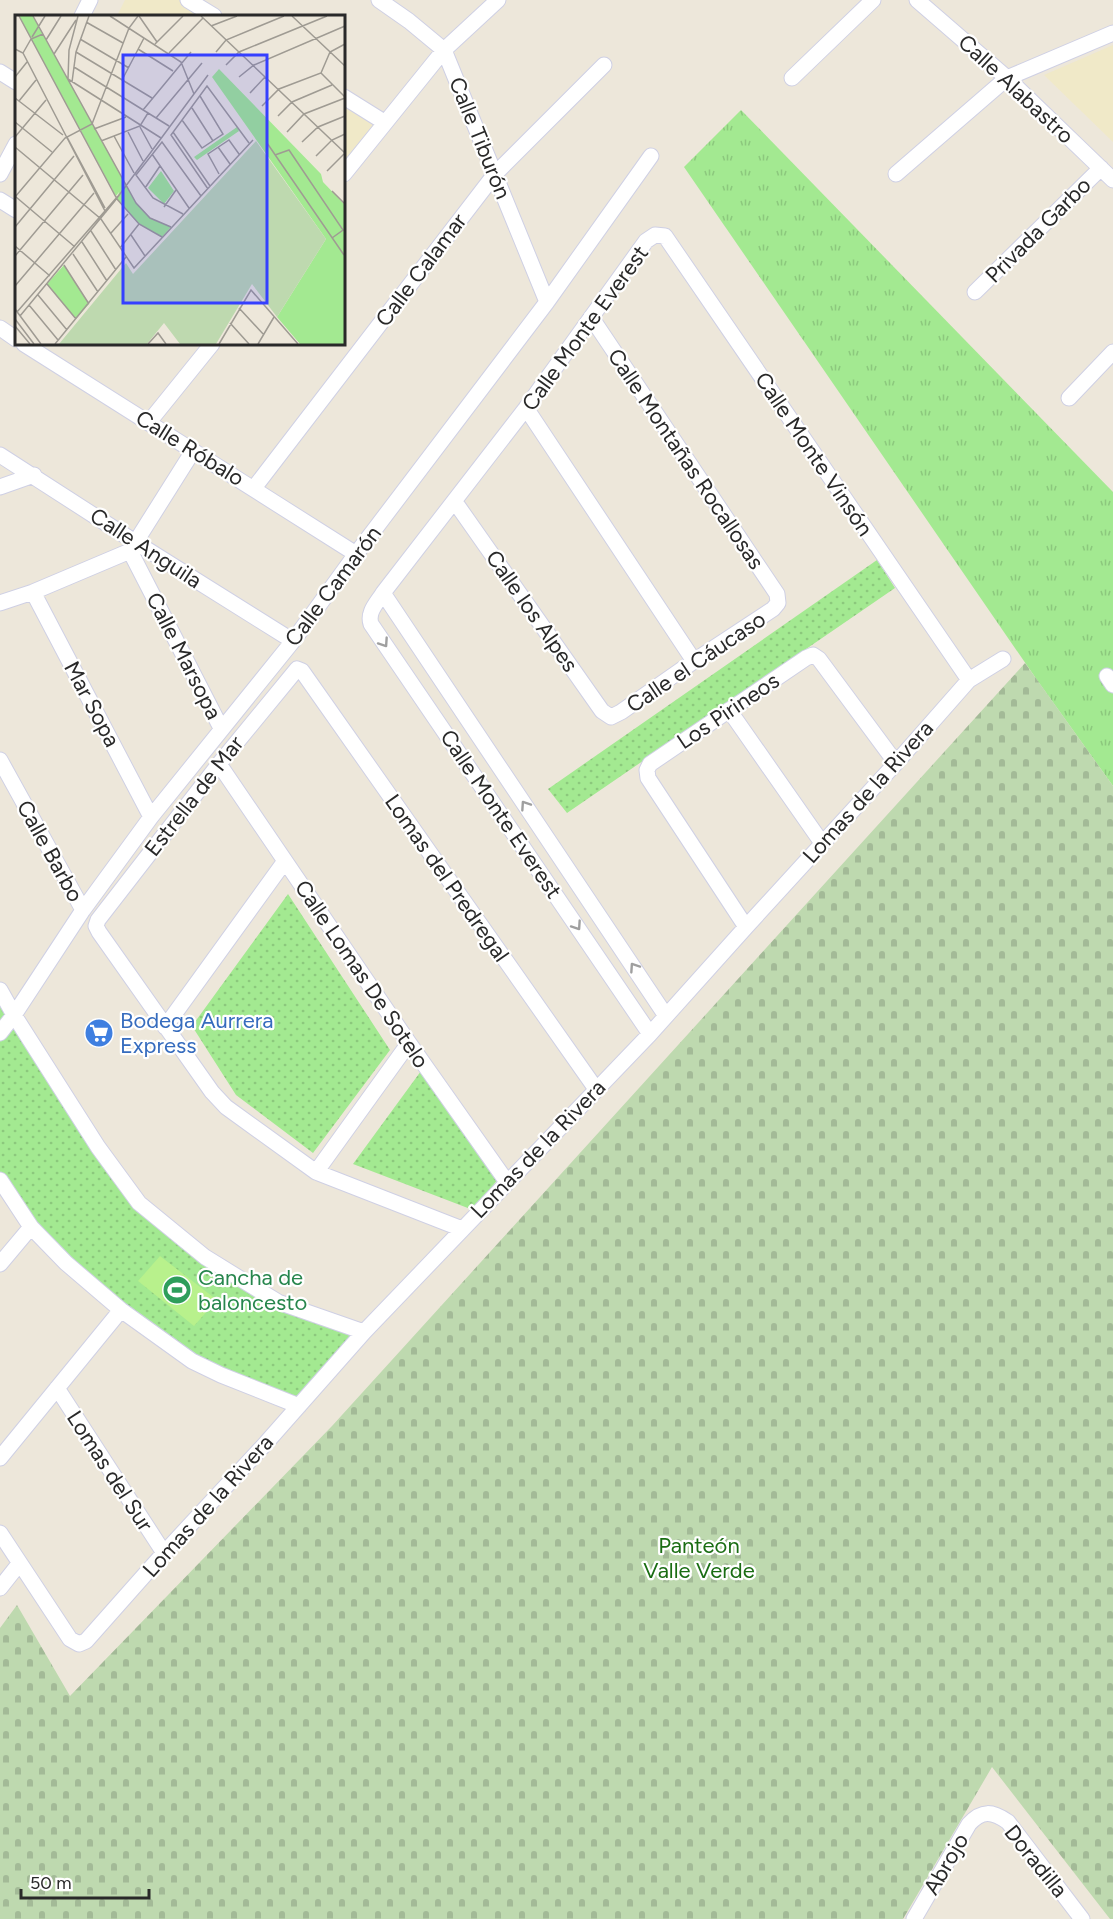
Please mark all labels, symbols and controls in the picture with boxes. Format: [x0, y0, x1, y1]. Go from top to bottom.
inset map [15, 15, 345, 345]
street label: Calle Alabastro [953, 29, 1079, 149]
street label: Calle Tiburón [443, 73, 517, 203]
street label: Privada Garbo [980, 172, 1096, 288]
street label: Calle Calamar [370, 208, 473, 332]
street label: Calle Monte Everest [516, 240, 654, 416]
street label: Calle Montañas Rocallosas [602, 344, 770, 574]
street label: Calle Monte Vinsón [749, 367, 879, 541]
street label: Calle Róbalo [131, 404, 249, 492]
street label: Calle Anguila [85, 502, 207, 594]
street label: Calle Camarón [279, 520, 387, 652]
street label: Calle los Alpes [480, 545, 584, 677]
street label: Calle Marsopa [140, 588, 228, 724]
street label: Calle el Cáucaso [621, 606, 771, 718]
one-way arrow [377, 636, 388, 647]
street label: Mar Sopa [58, 657, 126, 751]
street label: Los Pirineos [672, 667, 784, 755]
street label: Lomas de la Rivera [797, 715, 939, 869]
street label: Calle Monte Everest [435, 724, 567, 904]
street label: Estrella de Mar [139, 730, 250, 861]
street label: Lomas del Predregal [379, 789, 515, 967]
street label: Calle Barbo [11, 795, 89, 907]
one-way arrow [521, 801, 532, 812]
street label: Calle Lomas De Sotelo [289, 875, 435, 1073]
one-way arrow [569, 920, 581, 930]
one-way arrow [630, 963, 641, 974]
place label: Bodega Aurrera Express [120, 1007, 273, 1059]
supermarket icon: Bodega Aurrera Express [83, 1017, 115, 1049]
street label: Lomas de la Rivera [465, 1074, 611, 1224]
place label: Cancha de baloncesto [198, 1264, 307, 1316]
sports icon: Cancha de baloncesto [161, 1274, 193, 1306]
street label: Lomas del Sur [61, 1406, 159, 1537]
street label: Lomas de la Rivera [137, 1429, 279, 1583]
park label: Panteón Valle Verde [643, 1532, 755, 1584]
street label: Doradilla [999, 1819, 1073, 1903]
street label: Abrojo [918, 1828, 974, 1900]
scale bar [21, 1862, 148, 1900]
text: 50 m [30, 1872, 72, 1894]

